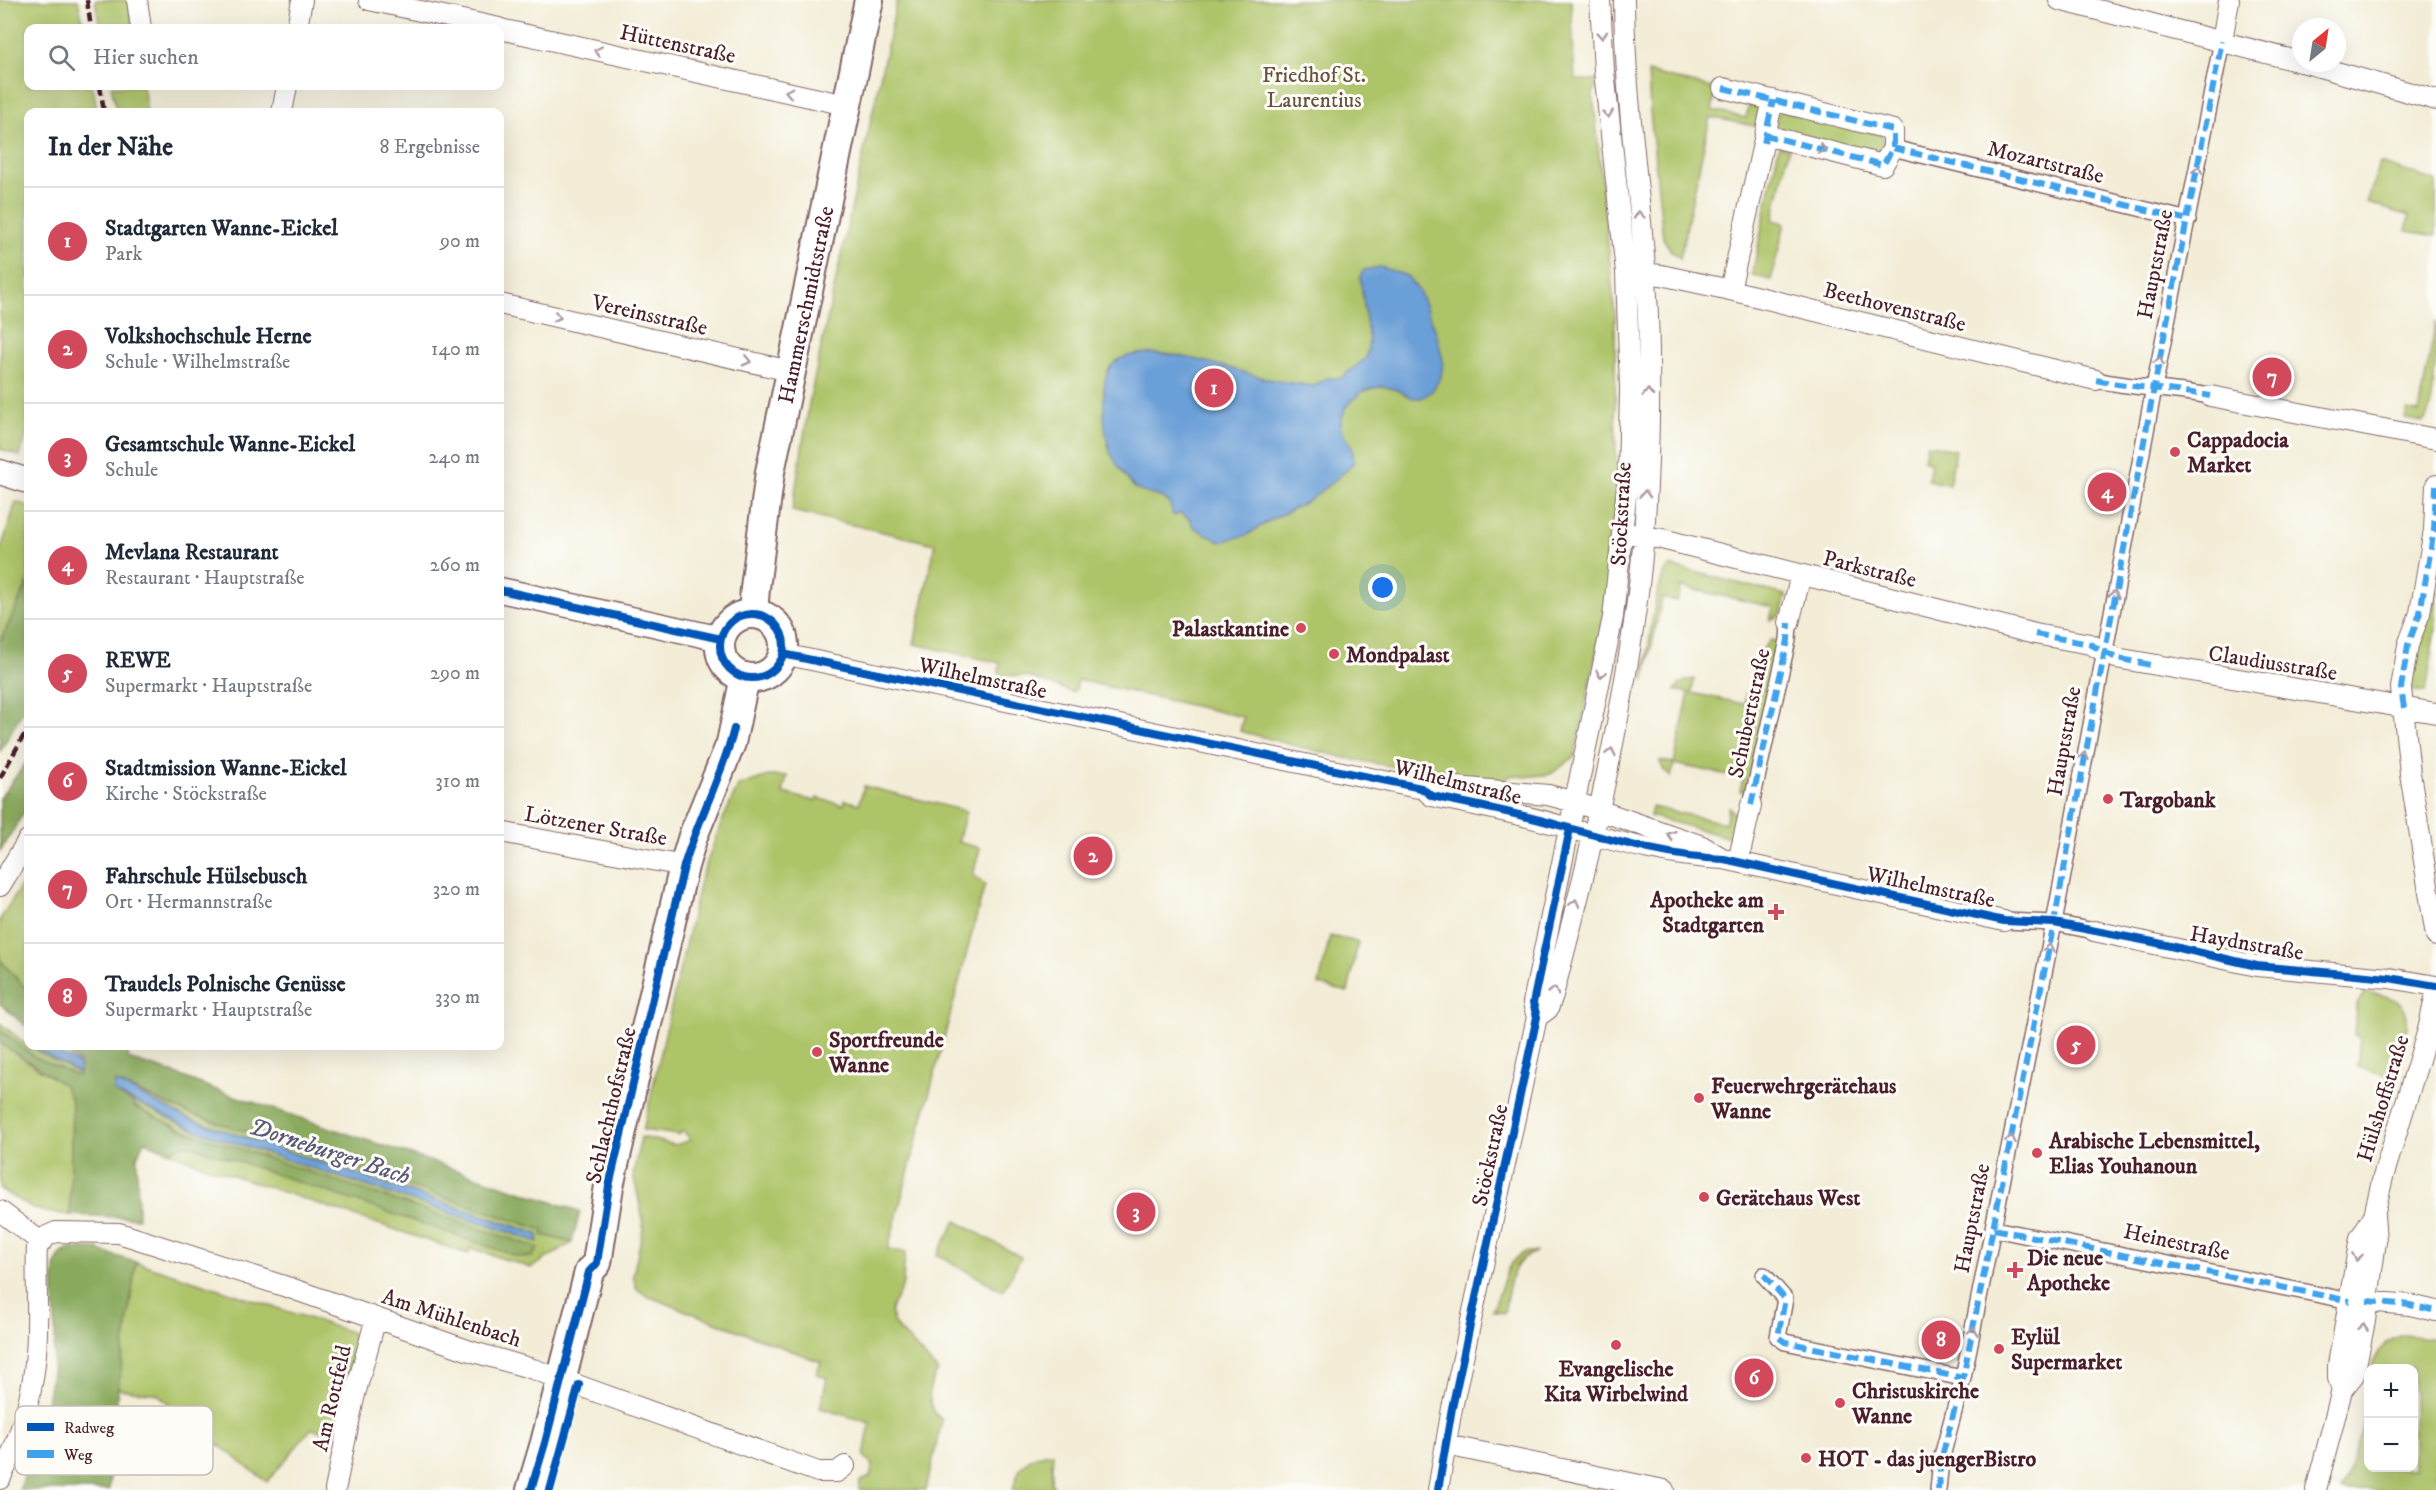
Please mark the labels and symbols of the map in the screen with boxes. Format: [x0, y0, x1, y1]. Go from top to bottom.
north arrow [2292, 18, 2346, 72]
street label: Hüttenstraße [617, 19, 738, 70]
one-way arrow [1595, 31, 1608, 40]
one-way arrow [594, 45, 604, 58]
park label: Friedhof St. Laurentius [1262, 62, 1366, 114]
one-way arrow [784, 87, 794, 100]
one-way arrow [1602, 109, 1614, 118]
street label: Mozartstraße [1985, 135, 2107, 190]
one-way arrow [1817, 142, 1827, 155]
one-way arrow [2190, 166, 2203, 176]
street label: Hammerschmidtstraße [773, 204, 840, 406]
street label: Hauptstraße [2132, 207, 2179, 321]
one-way arrow [1633, 211, 1646, 220]
street label: Beethovenstraße [1821, 277, 1969, 338]
street label: Vereinsstraße [588, 289, 710, 342]
one-way arrow [551, 310, 561, 323]
one-way arrow [741, 354, 751, 367]
pin: 7 [2252, 354, 2292, 400]
one-way arrow [2152, 357, 2165, 367]
pin: 1 [1194, 366, 1234, 410]
one-way arrow [1642, 389, 1655, 398]
place label: Cappadocia Market [2187, 427, 2289, 479]
marker: Cappadocia Market [2168, 445, 2182, 459]
street label: Stöckstraße [1605, 461, 1638, 567]
pin: 4 [2088, 470, 2126, 514]
one-way arrow [1639, 489, 1652, 498]
street label: Parkstraße [1820, 545, 1919, 594]
your location [1368, 573, 1397, 602]
one-way arrow [2107, 590, 2120, 600]
place label: Palastkantine [1172, 616, 1289, 643]
marker: Palastkantine [1294, 621, 1308, 635]
street label: Claudiusstraße [2206, 640, 2339, 687]
place label: Mondpalast [1346, 642, 1450, 669]
street label: Schubertstraße [1723, 646, 1776, 781]
marker: Mondpalast [1327, 647, 1341, 661]
street label: Wilhelmstraße [915, 651, 1049, 705]
one-way arrow [1595, 669, 1608, 679]
street label: Hauptstraße [2042, 684, 2087, 798]
one-way arrow [1603, 747, 1616, 757]
one-way arrow [2078, 752, 2090, 761]
street label: Wilhelmstraße [1390, 753, 1524, 811]
place label: Targobank [2119, 787, 2217, 814]
marker: Targobank [2101, 792, 2115, 806]
street label: Lötzener Straße [522, 801, 669, 852]
one-way arrow [1666, 830, 1677, 843]
pin: 2 [1074, 834, 1112, 878]
street label: Wilhelmstraße [1863, 860, 1997, 914]
place label: Apotheke am Stadtgarten [1649, 887, 1764, 939]
one-way arrow [1568, 898, 1581, 908]
marker: Apotheke am Stadtgarten [1769, 905, 1783, 919]
street label: Haydnstraße [2188, 920, 2306, 967]
one-way arrow [2042, 943, 2055, 953]
one-way arrow [1546, 986, 1559, 996]
pin: 5 [2056, 1022, 2096, 1068]
street label: Schlachthofstraße [580, 1024, 643, 1186]
place label: Sportfreunde Wanne [828, 1027, 944, 1079]
street label: Hülshoffstraße [2351, 1032, 2416, 1165]
marker: Sportfreunde Wanne [810, 1045, 824, 1059]
place label: Feuerwehrgerätehaus Wanne [1710, 1073, 1897, 1125]
marker: Feuerwehrgerätehaus Wanne [1692, 1091, 1706, 1105]
street label: Stöckstraße [1466, 1102, 1514, 1209]
water label: Dorneburger Bach [246, 1112, 414, 1192]
place label: Arabische Lebensmittel, Elias Youhanoun [2048, 1128, 2260, 1180]
one-way arrow [2004, 1135, 2017, 1145]
marker: Arabische Lebensmittel, Elias Youhanoun [2030, 1146, 2044, 1160]
street label: Hauptstraße [1949, 1161, 1996, 1275]
place label: Gerätehaus West [1716, 1185, 1860, 1212]
pin: 3 [1116, 1190, 1156, 1234]
marker: Gerätehaus West [1697, 1190, 1711, 1204]
street label: Heinestraße [2121, 1218, 2232, 1267]
place label: Die neue Apotheke [2026, 1245, 2110, 1297]
one-way arrow [2351, 1251, 2364, 1261]
marker: Die neue Apotheke [2008, 1263, 2022, 1277]
street label: Am Mühlenbach [378, 1283, 525, 1354]
pin: 8 [1922, 1318, 1960, 1362]
one-way arrow [2356, 1322, 2369, 1332]
place label: Eylül Supermarket [2011, 1324, 2122, 1376]
one-way arrow [1966, 1326, 1979, 1336]
marker: Evangelische Kita Wirbelwind [1609, 1338, 1623, 1352]
marker: Eylül Supermarket [1992, 1342, 2006, 1356]
street label: Am Rottfeld [307, 1343, 358, 1454]
place label: Evangelische Kita Wirbelwind [1544, 1356, 1689, 1408]
pin: 6 [1734, 1356, 1774, 1400]
place label: Christuskirche Wanne [1851, 1378, 1979, 1430]
marker: Christuskirche Wanne [1833, 1396, 1847, 1410]
legend [15, 1406, 213, 1475]
text: Radweg [64, 1418, 114, 1438]
text: Weg [63, 1445, 93, 1465]
place label: HOT - das juengerBistro [1818, 1446, 2037, 1474]
marker: HOT - das juengerBistro [1799, 1451, 1813, 1465]

